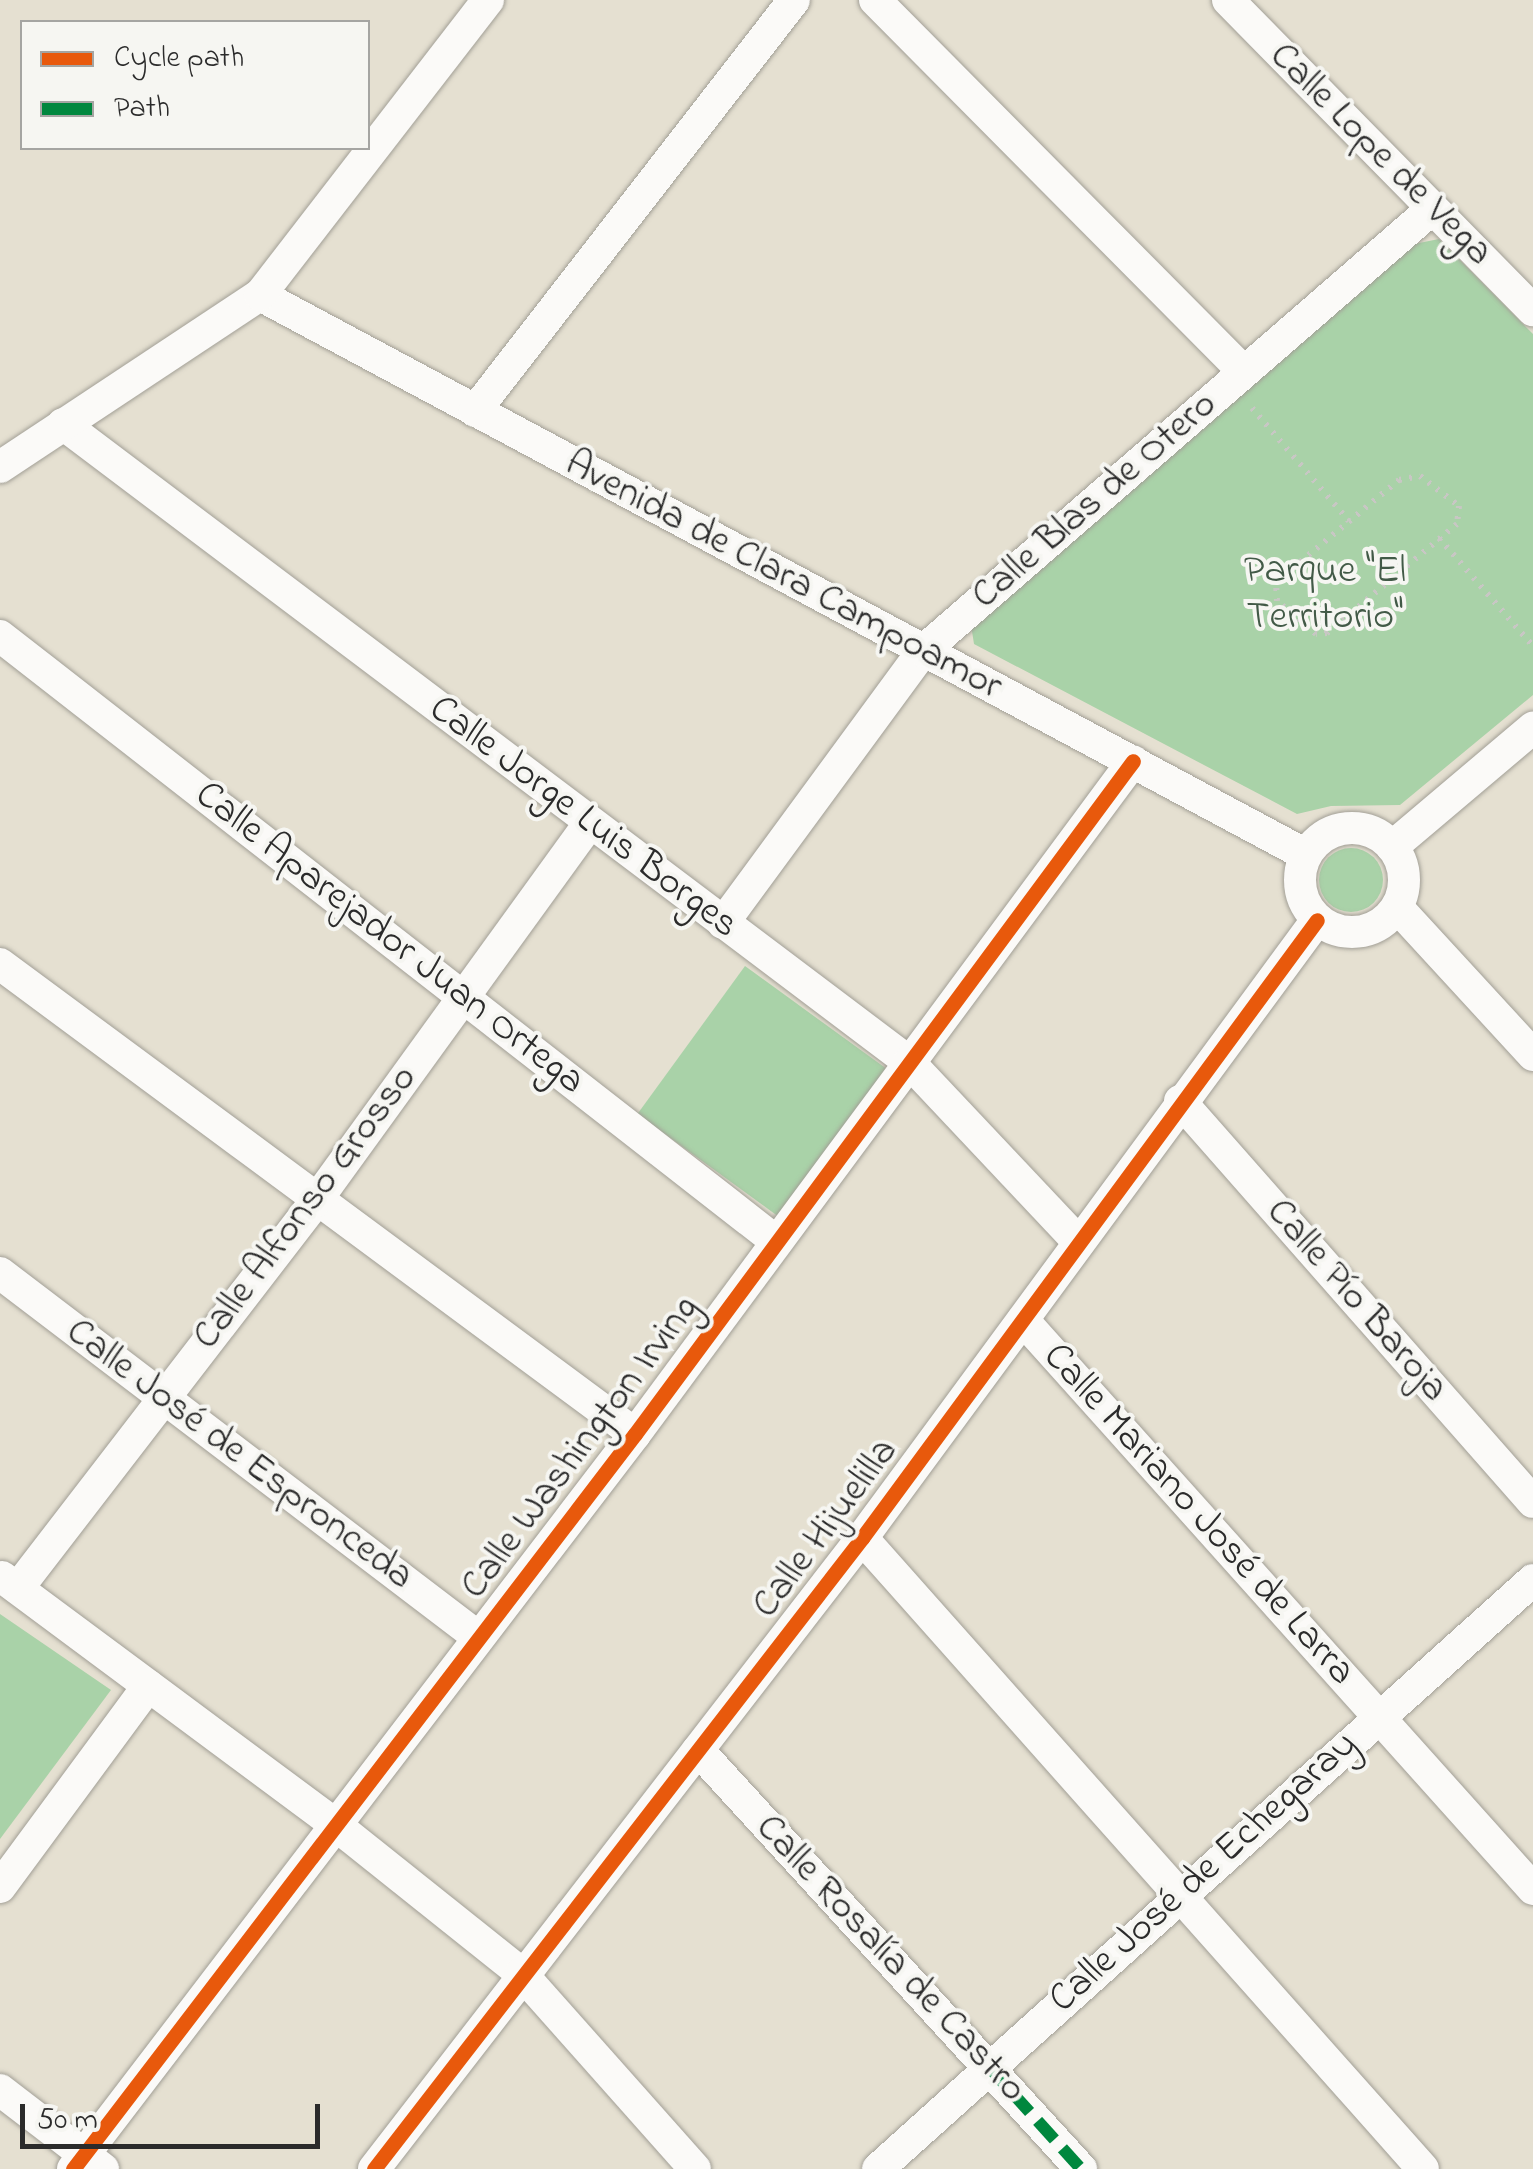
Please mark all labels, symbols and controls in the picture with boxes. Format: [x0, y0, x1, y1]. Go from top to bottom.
legend [20, 20, 370, 150]
street label: Calle Lope de Vega [1258, 33, 1502, 277]
text: Cycle path [114, 37, 244, 81]
text: Path [114, 87, 170, 131]
street label: Calle Blas de Otero [963, 381, 1227, 621]
street label: Avenida de Clara Campoamor [556, 440, 1010, 712]
park label: Parque "El Territorio" [1244, 548, 1406, 642]
street label: Calle Jorge Luis Borges [419, 686, 747, 950]
street label: Calle Aparejador Juan Ortega [184, 772, 594, 1106]
street label: Calle Alfonso Grosso [183, 1056, 429, 1360]
street label: Calle Pío Baroja [1255, 1189, 1457, 1413]
street label: Calle Washington Irving [451, 1287, 711, 1609]
street label: Calle José de Espronceda [56, 1309, 422, 1601]
street label: Calle Mariano José de Larra [1032, 1334, 1364, 1696]
street label: Calle Hijuelilla [743, 1430, 909, 1628]
street label: Calle José de Echegaray [1040, 1722, 1368, 2024]
street label: Calle Rosalía de Castro [744, 1805, 1036, 2113]
scale bar [25, 2084, 325, 2146]
text: 50 m [37, 2099, 98, 2143]

